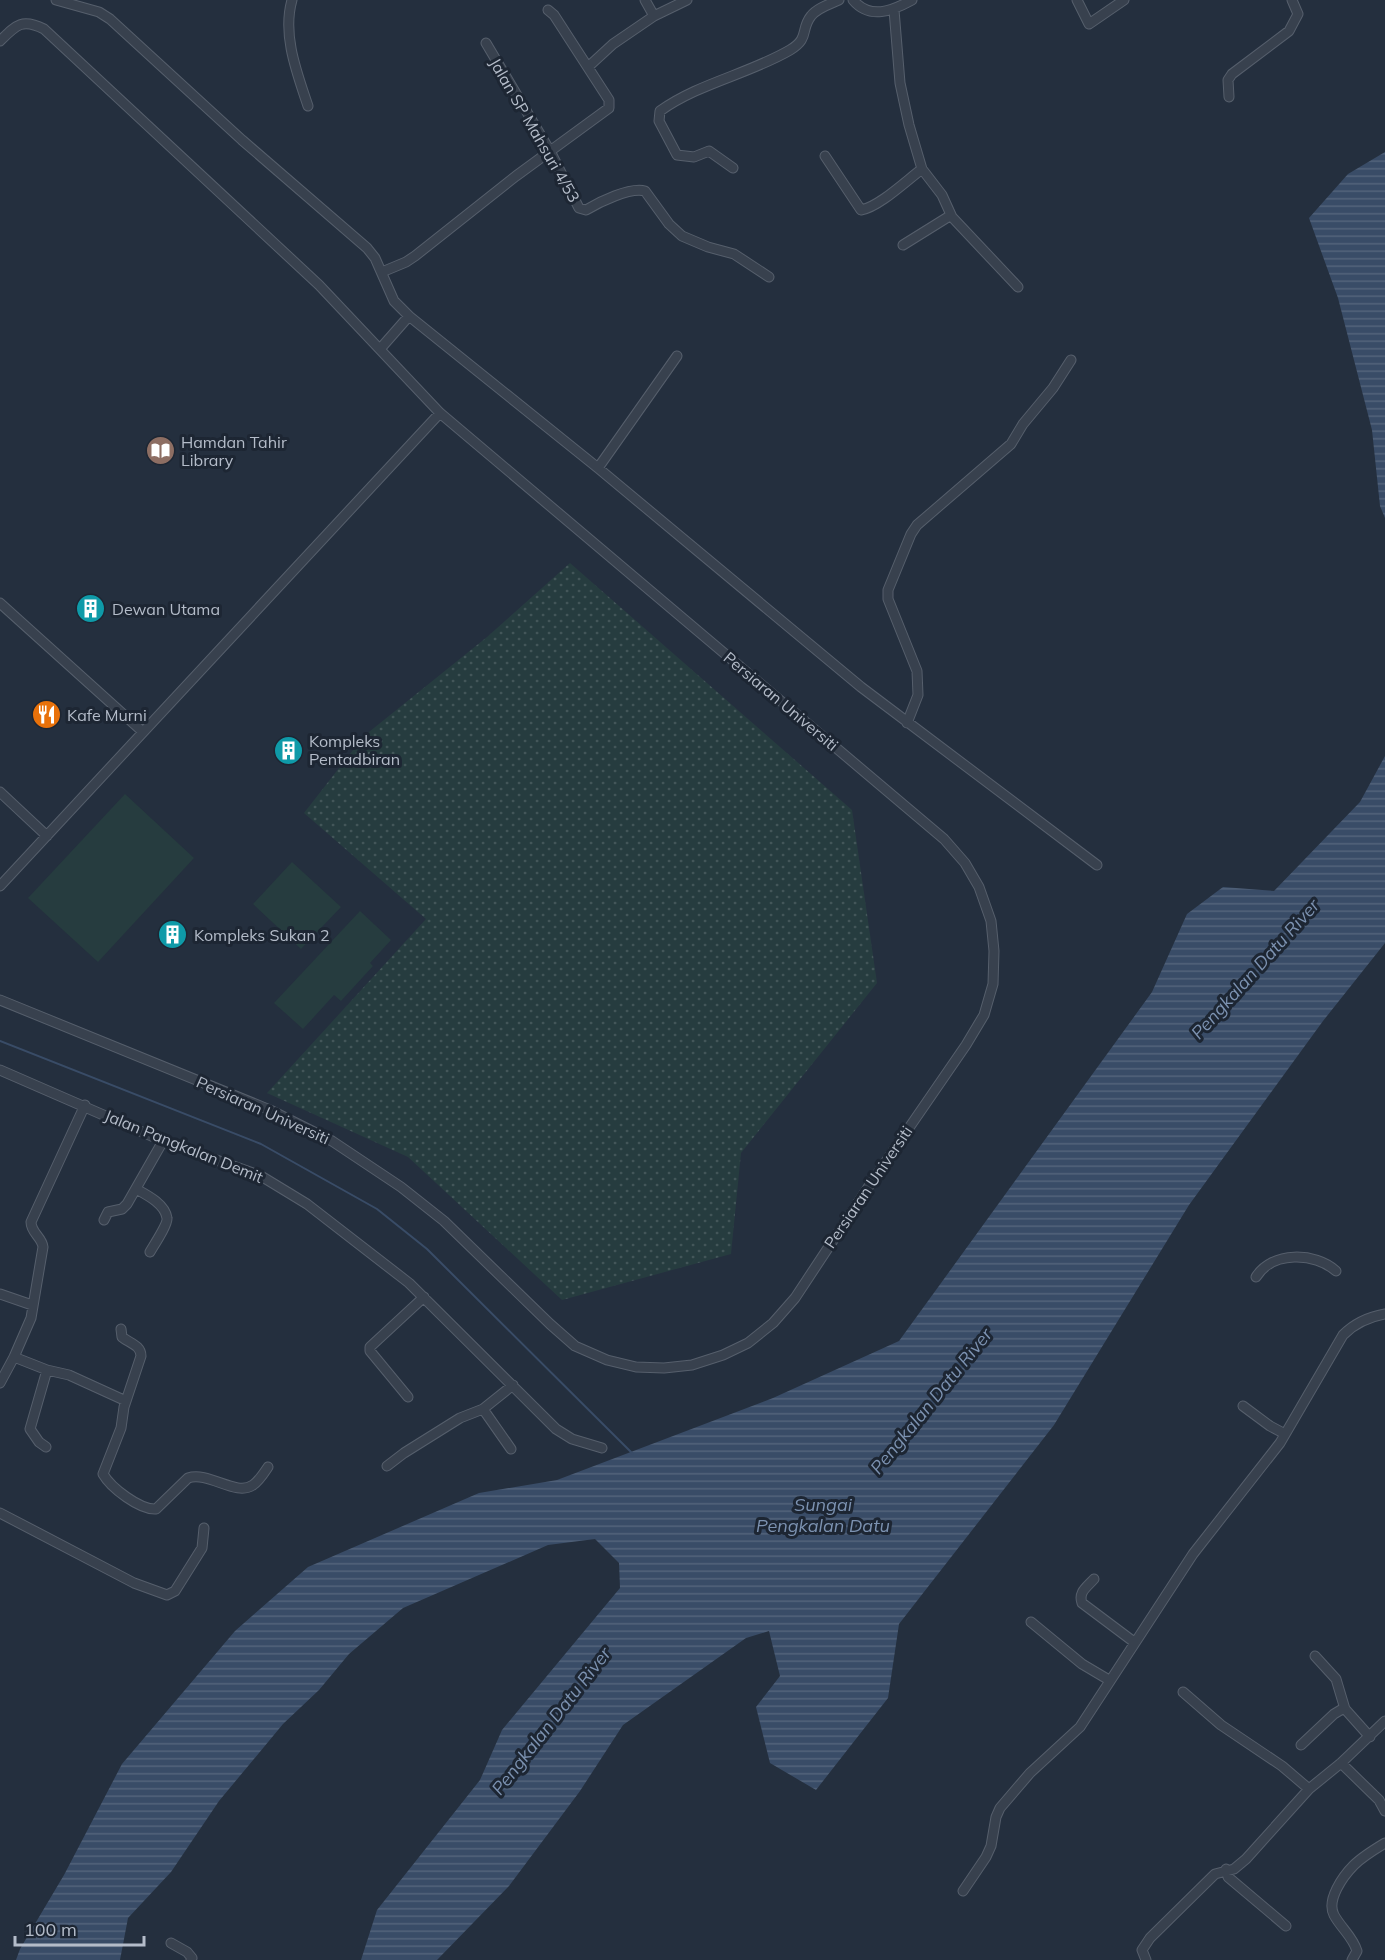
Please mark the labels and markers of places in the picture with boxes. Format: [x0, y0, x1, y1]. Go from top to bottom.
place label: Hamdan Tahir Library [181, 432, 287, 470]
library icon: Hamdan Tahir Library [144, 435, 176, 467]
building icon: Dewan Utama [75, 593, 107, 625]
place label: Dewan Utama [112, 599, 220, 619]
restaurant icon: Kafe Murni [30, 699, 62, 731]
place label: Kafe Murni [67, 705, 147, 725]
place label: Kompleks Pentadbiran [309, 731, 400, 769]
building icon: Kompleks Pentadbiran [272, 734, 304, 766]
building icon: Kompleks Sukan 2 [157, 919, 189, 951]
place label: Kompleks Sukan 2 [194, 925, 330, 945]

